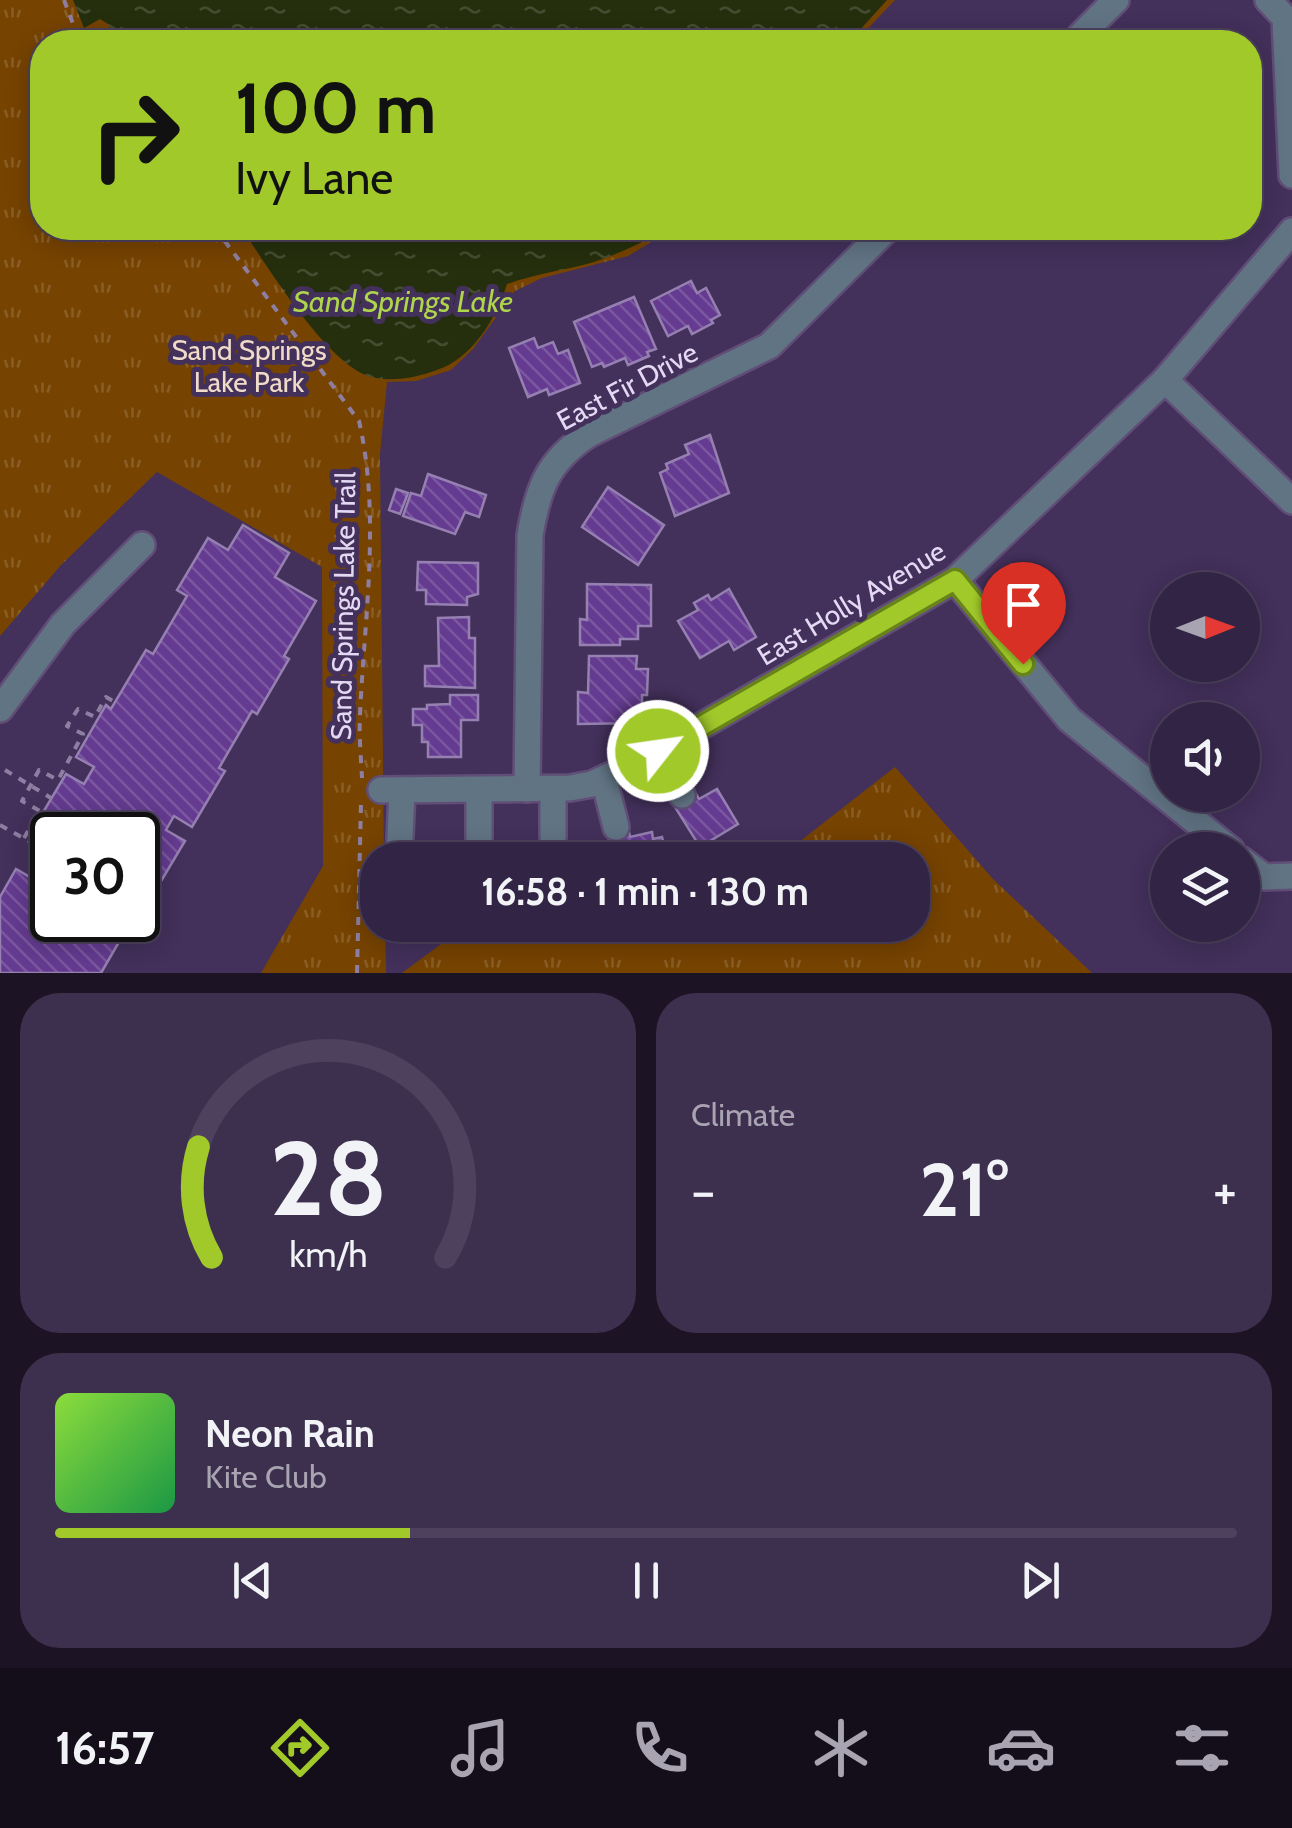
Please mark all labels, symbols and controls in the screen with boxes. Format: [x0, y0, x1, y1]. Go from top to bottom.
text: 100 m [235, 65, 436, 151]
icon: right [70, 70, 200, 200]
text: Ivy Lane [235, 151, 393, 205]
water label: Sand Springs Lake [293, 283, 513, 320]
park label: Sand Springs Lake Park [171, 333, 327, 399]
street label: East Fir Drive [551, 335, 703, 437]
street label: Sand Springs Lake Trail [324, 471, 362, 741]
street label: East Holly Avenue [751, 533, 951, 673]
pin [981, 562, 1066, 665]
north arrow [1150, 572, 1260, 682]
map controls [1150, 572, 1260, 942]
icon: arrive [996, 577, 1051, 632]
position arrow [606, 699, 710, 803]
button: sound [1150, 702, 1260, 812]
speed limit sign: 30 [30, 812, 160, 942]
button: layers [1150, 832, 1260, 942]
text: 16:58 · 1 min · 130 m [481, 868, 809, 915]
text: Climate [691, 1095, 795, 1134]
text: 28 [269, 1115, 387, 1241]
text: 21° [919, 1144, 1009, 1235]
text: − [691, 1157, 715, 1224]
text: + [1213, 1157, 1237, 1224]
text: km/h [289, 1233, 367, 1276]
text: Neon Rain [205, 1410, 375, 1457]
text: Kite Club [205, 1457, 327, 1496]
icon: previous [225, 1553, 280, 1608]
icon: pause [619, 1553, 674, 1608]
icon: next [1013, 1553, 1068, 1608]
icon: directions [265, 1713, 335, 1783]
icon: music [445, 1713, 515, 1783]
icon: phone [625, 1713, 695, 1783]
icon: climate [806, 1713, 876, 1783]
icon: car [986, 1713, 1056, 1783]
icon: filters [1167, 1713, 1237, 1783]
text: 16:57 [55, 1721, 154, 1775]

